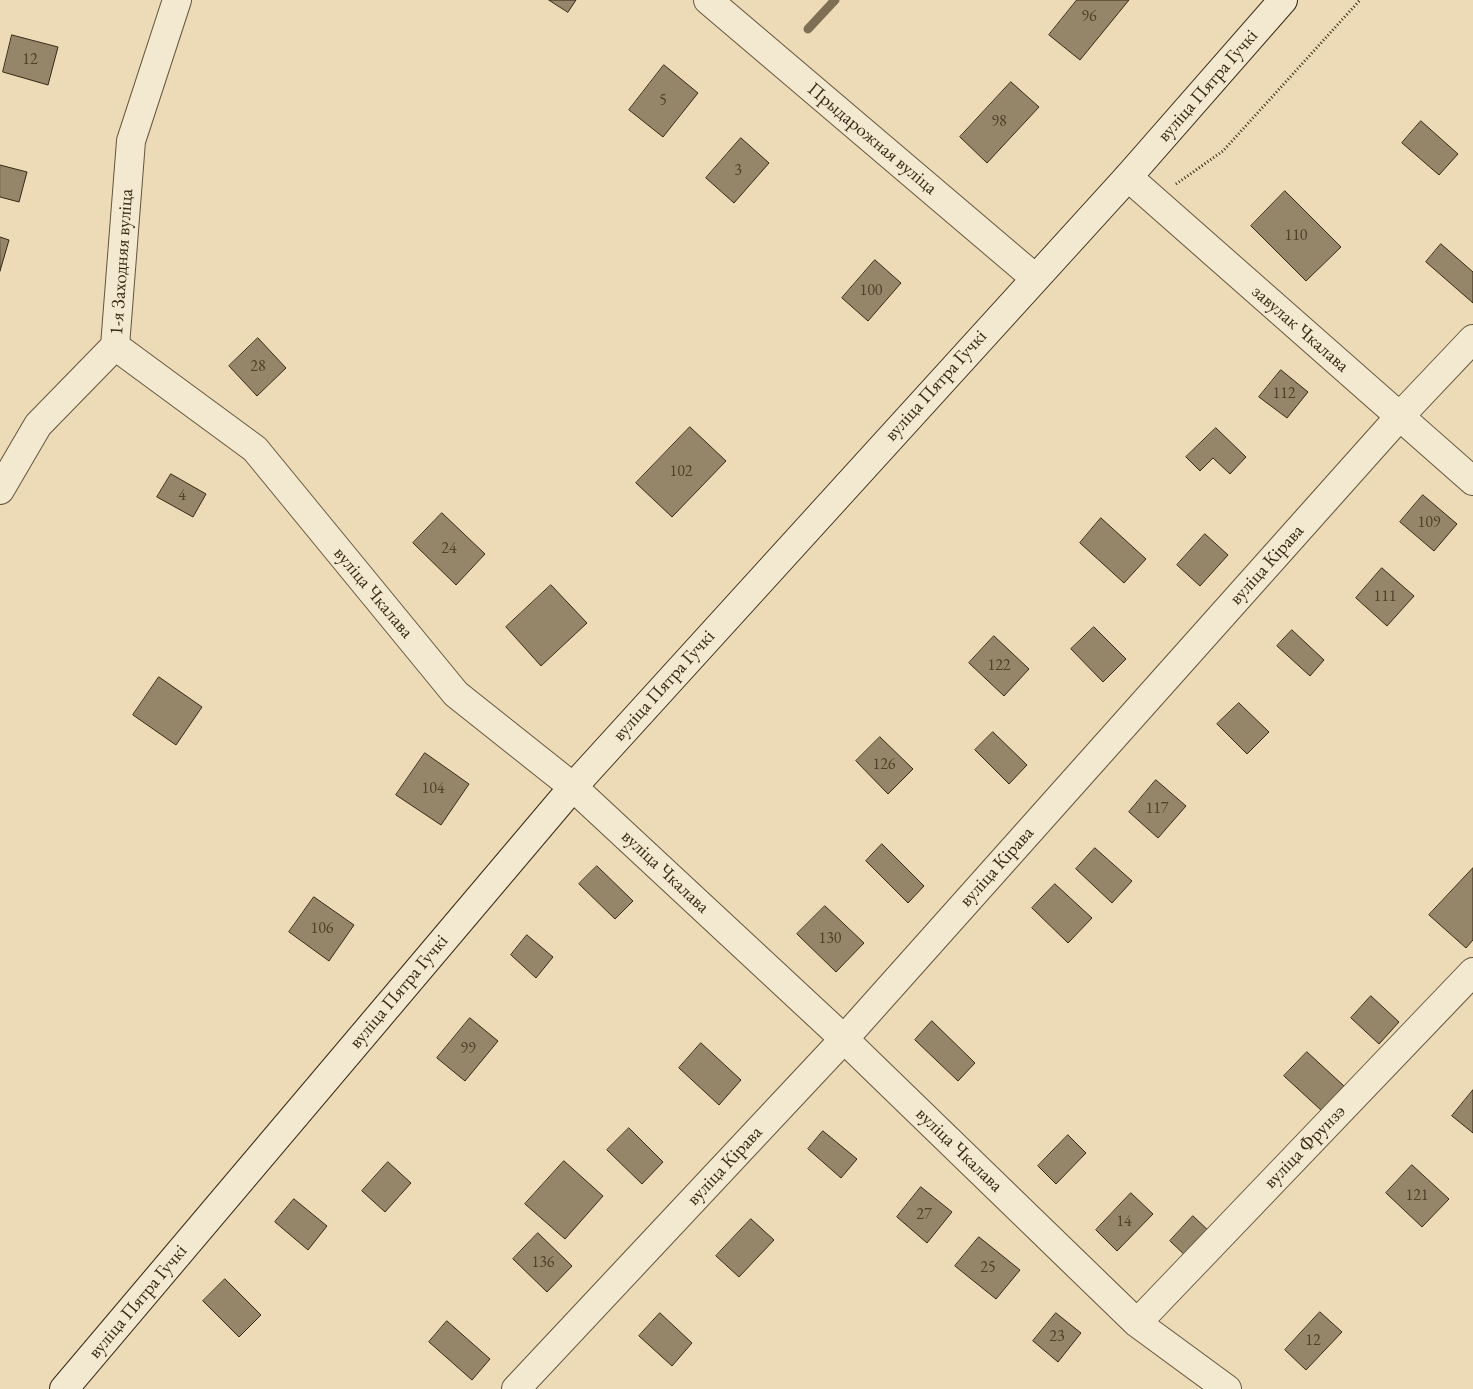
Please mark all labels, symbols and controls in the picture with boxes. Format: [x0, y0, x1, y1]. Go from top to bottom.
house number: 96 [1081, 7, 1097, 27]
street label: вуліца Пятра Гучкі [1153, 25, 1263, 147]
house number: 12 [22, 50, 38, 70]
street label: Прыдарожная вуліца [803, 78, 941, 200]
house number: 5 [659, 91, 667, 111]
house number: 98 [991, 112, 1007, 132]
house number: 3 [734, 161, 742, 181]
street label: 1-я Заходняя вуліца [106, 188, 138, 336]
house number: 110 [1284, 226, 1308, 246]
street label: завулак Чкалава [1247, 280, 1353, 378]
house number: 100 [859, 281, 883, 301]
street label: вуліца Пятра Гучкі [880, 326, 992, 446]
house number: 28 [250, 357, 266, 377]
house number: 112 [1272, 384, 1296, 404]
house number: 102 [669, 462, 693, 482]
house number: 4 [178, 486, 186, 506]
house number: 109 [1417, 513, 1441, 533]
street label: вуліца Кірава [1225, 520, 1309, 610]
house number: 24 [441, 539, 457, 559]
street label: вуліца Чкалава [328, 543, 418, 643]
house number: 111 [1373, 587, 1397, 607]
street label: вуліца Пятра Гучкі [608, 626, 720, 746]
house number: 122 [987, 656, 1011, 676]
house number: 126 [872, 755, 896, 775]
house number: 104 [421, 779, 445, 799]
house number: 117 [1145, 799, 1169, 819]
street label: вуліца Кірава [955, 822, 1039, 912]
street label: вуліца Чкалава [616, 825, 714, 919]
house number: 106 [310, 919, 334, 939]
house number: 130 [818, 929, 842, 949]
street label: вуліца Пятра Гучкі [345, 930, 453, 1054]
house number: 99 [460, 1039, 476, 1059]
street label: вуліца Фрунзэ [1259, 1100, 1351, 1194]
street label: вуліца Чкалава [911, 1103, 1007, 1197]
street label: вуліца Кірава [682, 1121, 768, 1211]
house number: 121 [1405, 1186, 1429, 1206]
house number: 27 [916, 1205, 932, 1225]
house number: 14 [1116, 1212, 1132, 1232]
street label: вуліца Пятра Гучкі [84, 1240, 192, 1364]
house number: 136 [531, 1253, 555, 1273]
house number: 25 [980, 1258, 996, 1278]
house number: 23 [1049, 1327, 1065, 1347]
house number: 12 [1305, 1331, 1321, 1351]

